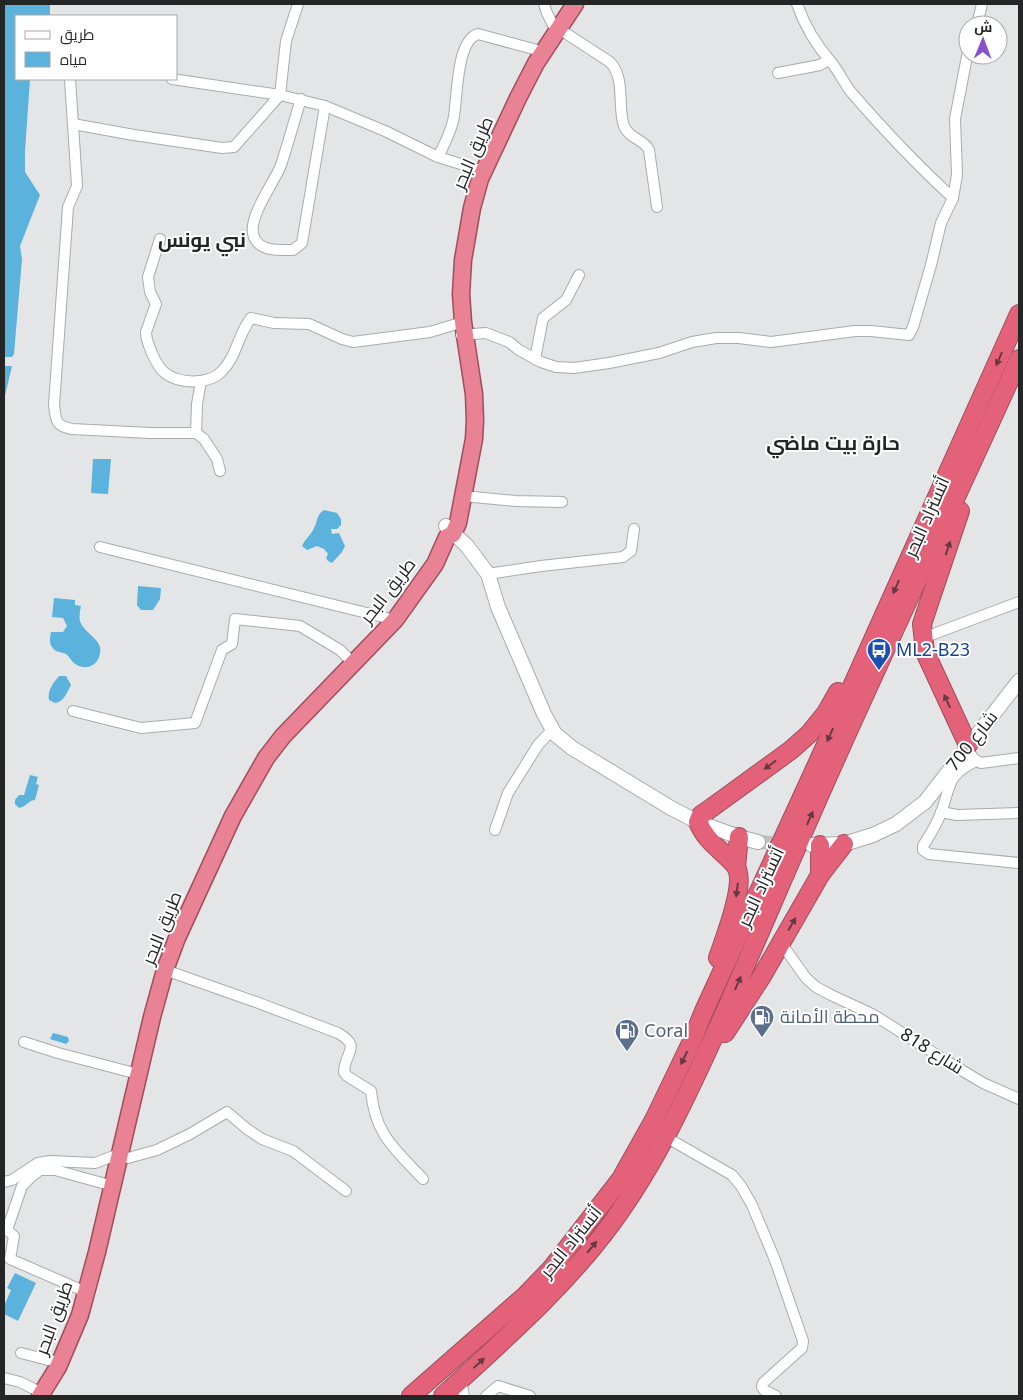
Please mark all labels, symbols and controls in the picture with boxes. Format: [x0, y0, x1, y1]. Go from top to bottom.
legend [15, 15, 178, 80]
north arrow [958, 15, 1008, 65]
text: ش [974, 17, 992, 36]
text: طريق [60, 24, 94, 45]
text: مياه [60, 49, 87, 69]
street label: طريق البحر [446, 112, 499, 194]
district label: نبي يونس [158, 226, 246, 257]
one-way arrow [995, 352, 1003, 366]
district label: حارة بيت ماضي [766, 429, 900, 459]
street label: أتستراد البحر [897, 473, 954, 561]
one-way arrow [945, 540, 953, 555]
street label: طريق البحر [353, 553, 421, 630]
one-way arrow [892, 580, 900, 594]
bus stop icon: ML2-B23 [866, 637, 892, 671]
place label: ML2-B23 [896, 637, 970, 661]
one-way arrow [943, 694, 951, 708]
street label: شارع 700 [940, 705, 1003, 776]
one-way arrow [826, 728, 834, 742]
one-way arrow [763, 760, 777, 770]
one-way arrow [806, 811, 814, 825]
street label: أتستراد البحر [731, 843, 789, 931]
one-way arrow [733, 882, 741, 898]
street label: طريق البحر [135, 887, 188, 969]
one-way arrow [788, 917, 797, 930]
one-way arrow [734, 976, 742, 990]
fuel station icon: محطة الأمانة [749, 1004, 775, 1038]
place label: محطة الأمانة [780, 1004, 880, 1028]
fuel station icon: Coral [614, 1018, 640, 1052]
place label: Coral [644, 1018, 688, 1042]
street label: شارع 818 [896, 1021, 969, 1080]
one-way arrow [680, 1051, 688, 1066]
street label: أتستراد البحر [533, 1201, 607, 1283]
one-way arrow [586, 1241, 597, 1253]
street label: طريق البحر [28, 1277, 78, 1359]
one-way arrow [472, 1357, 484, 1369]

